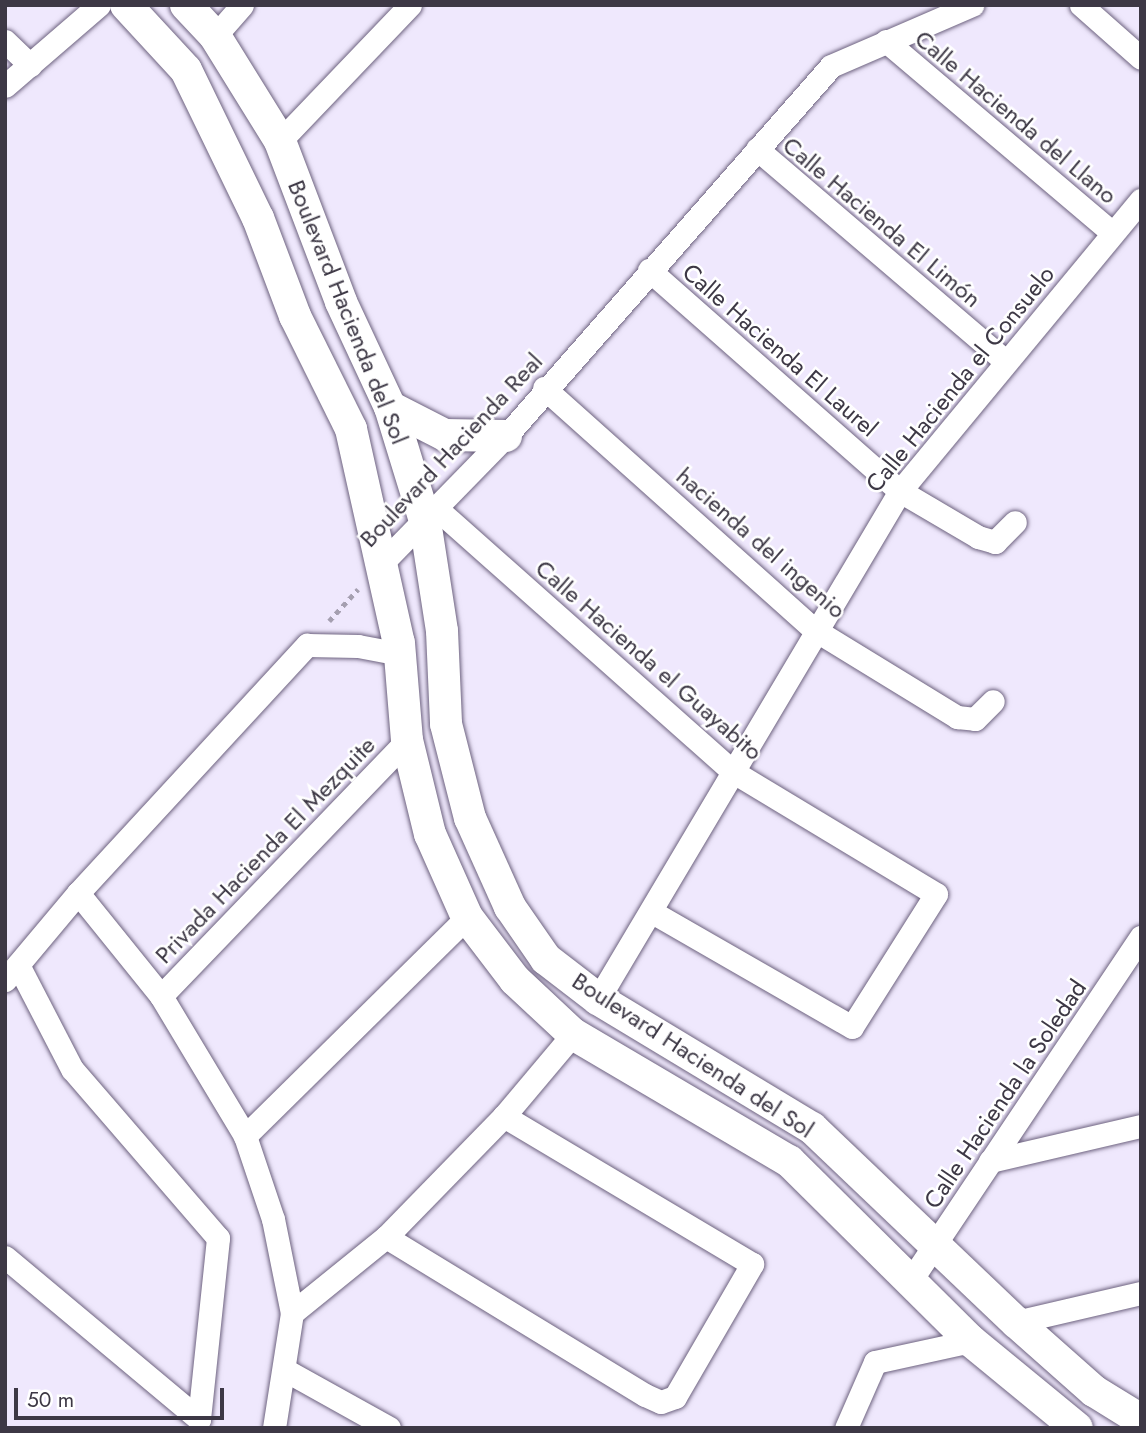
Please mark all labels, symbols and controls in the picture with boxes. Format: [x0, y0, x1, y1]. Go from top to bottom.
street label: Calle Hacienda del Llano [909, 24, 1123, 210]
street label: Calle Hacienda El Limón [777, 131, 987, 313]
street label: Boulevard Hacienda del Sol [282, 176, 414, 448]
street label: Calle Hacienda El Laurel [677, 257, 883, 443]
street label: Calle Hacienda el Consuelo [860, 260, 1060, 498]
street label: Boulevard Hacienda Real [354, 347, 548, 553]
street label: hacienda del ingenio [670, 462, 852, 624]
street label: Calle Hacienda el Guayabito [530, 554, 768, 766]
street label: Privada Hacienda El Mezquite [149, 731, 381, 969]
street label: Boulevard Hacienda del Sol [567, 966, 819, 1144]
street label: Calle Hacienda la Soledad [918, 974, 1092, 1214]
scale bar [18, 1374, 228, 1418]
text: 50 m [27, 1385, 74, 1415]

